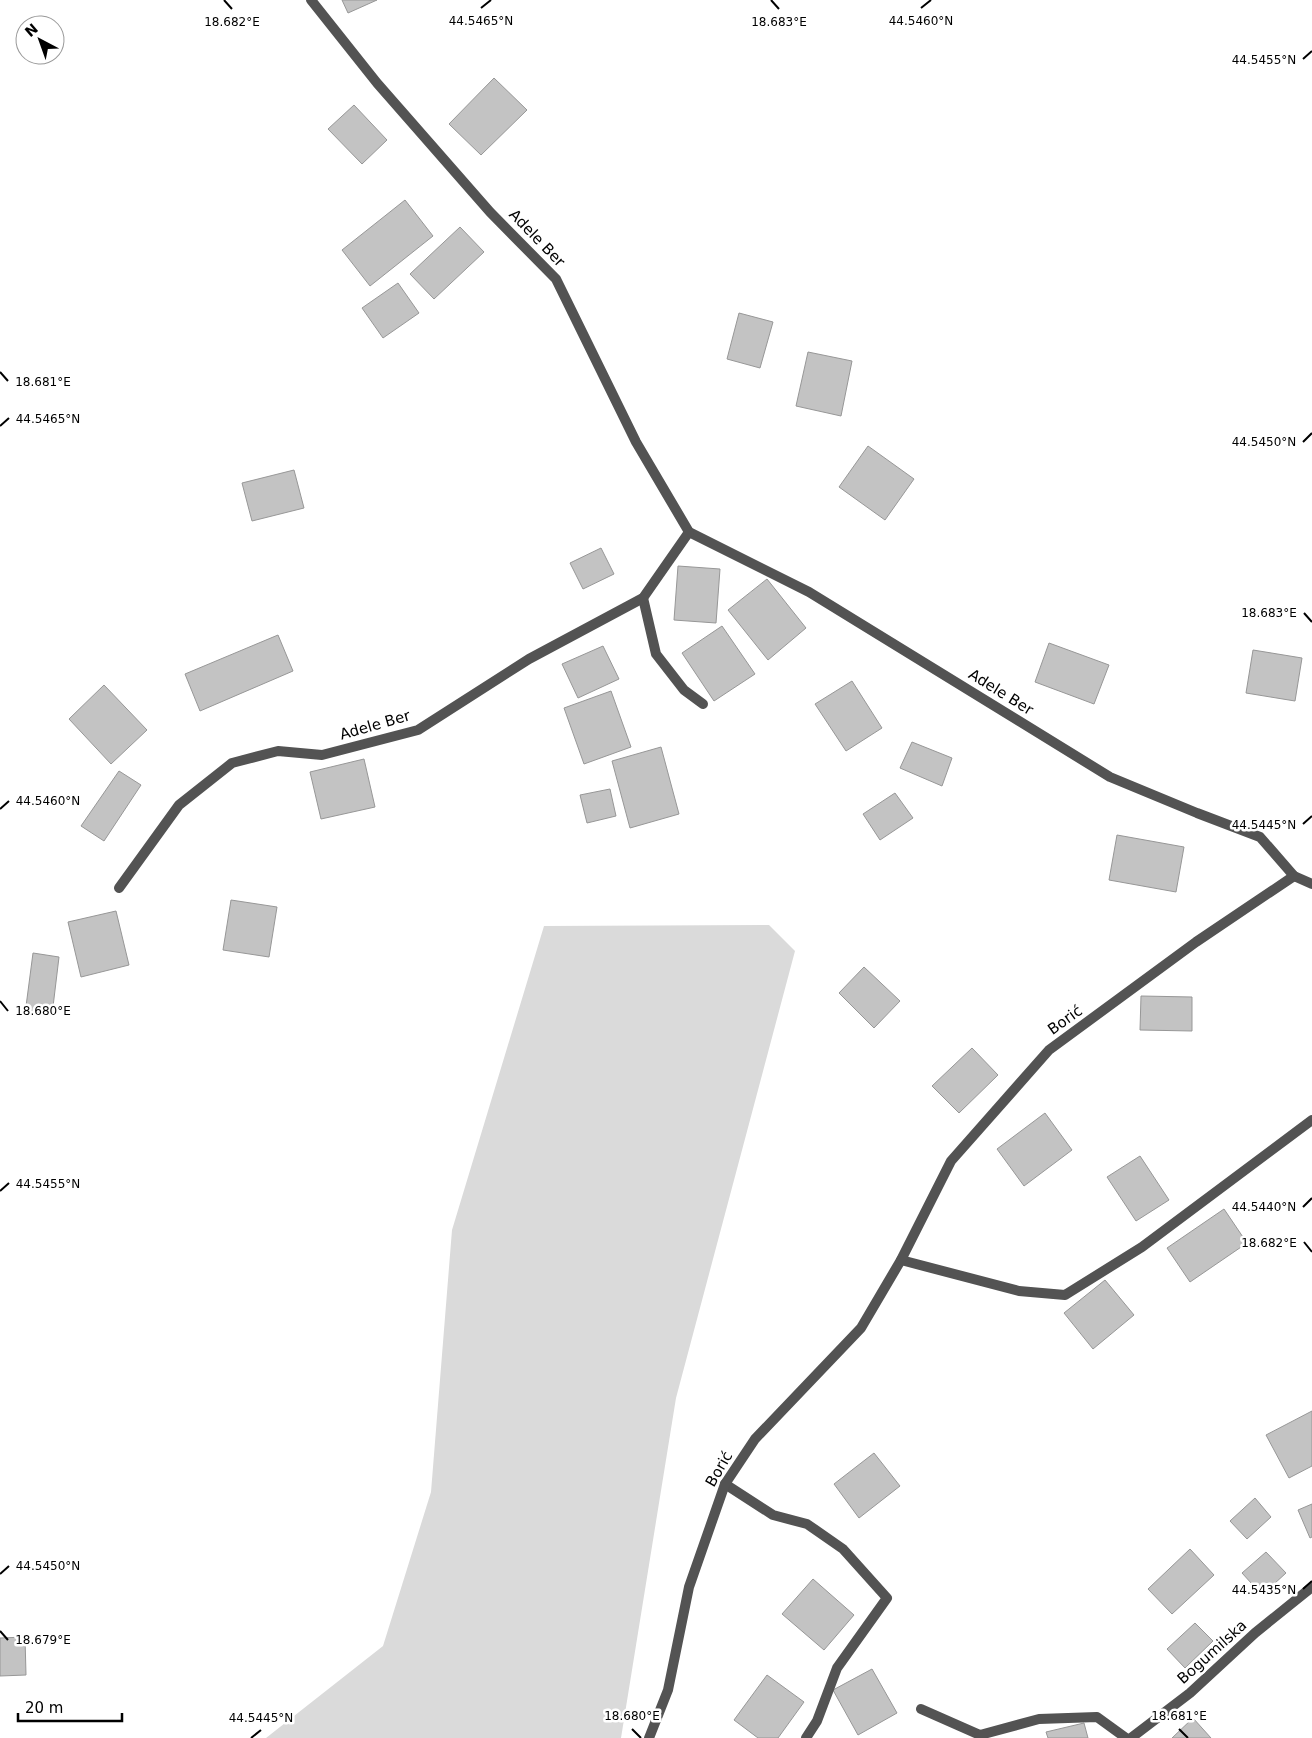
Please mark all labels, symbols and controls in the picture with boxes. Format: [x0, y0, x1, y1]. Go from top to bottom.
text: 44.5465°N [449, 14, 513, 28]
text: 44.5460°N [889, 14, 953, 28]
north arrow [15, 15, 65, 65]
text: 18.682°E [204, 15, 260, 29]
text: 18.683°E [751, 15, 807, 29]
text: N [22, 20, 41, 40]
text: 44.5455°N [1232, 53, 1296, 67]
street label: Adele Ber [505, 206, 569, 271]
text: 18.681°E [15, 375, 71, 389]
text: 44.5465°N [16, 412, 80, 426]
text: 44.5450°N [1232, 435, 1296, 449]
text: 18.683°E [1241, 606, 1297, 620]
street label: Adele Ber [965, 665, 1037, 719]
street label: Adele Ber [338, 706, 413, 744]
text: 44.5460°N [16, 794, 80, 808]
text: 44.5445°N [1232, 818, 1296, 832]
street label: Borić [1044, 1002, 1086, 1038]
text: 18.680°E [15, 1004, 71, 1018]
text: 44.5455°N [16, 1177, 80, 1191]
text: 44.5440°N [1232, 1200, 1296, 1214]
text: 18.682°E [1241, 1236, 1297, 1250]
street label: Borić [702, 1448, 736, 1490]
text: 44.5450°N [16, 1559, 80, 1573]
text: 44.5435°N [1232, 1583, 1296, 1597]
street label: Bogumilska [1174, 1616, 1250, 1688]
text: 18.679°E [15, 1633, 71, 1647]
scale bar [18, 1690, 121, 1722]
text: 20 m [25, 1699, 63, 1717]
text: 18.680°E [604, 1709, 660, 1723]
text: 18.681°E [1151, 1709, 1207, 1723]
text: 44.5445°N [229, 1711, 293, 1725]

